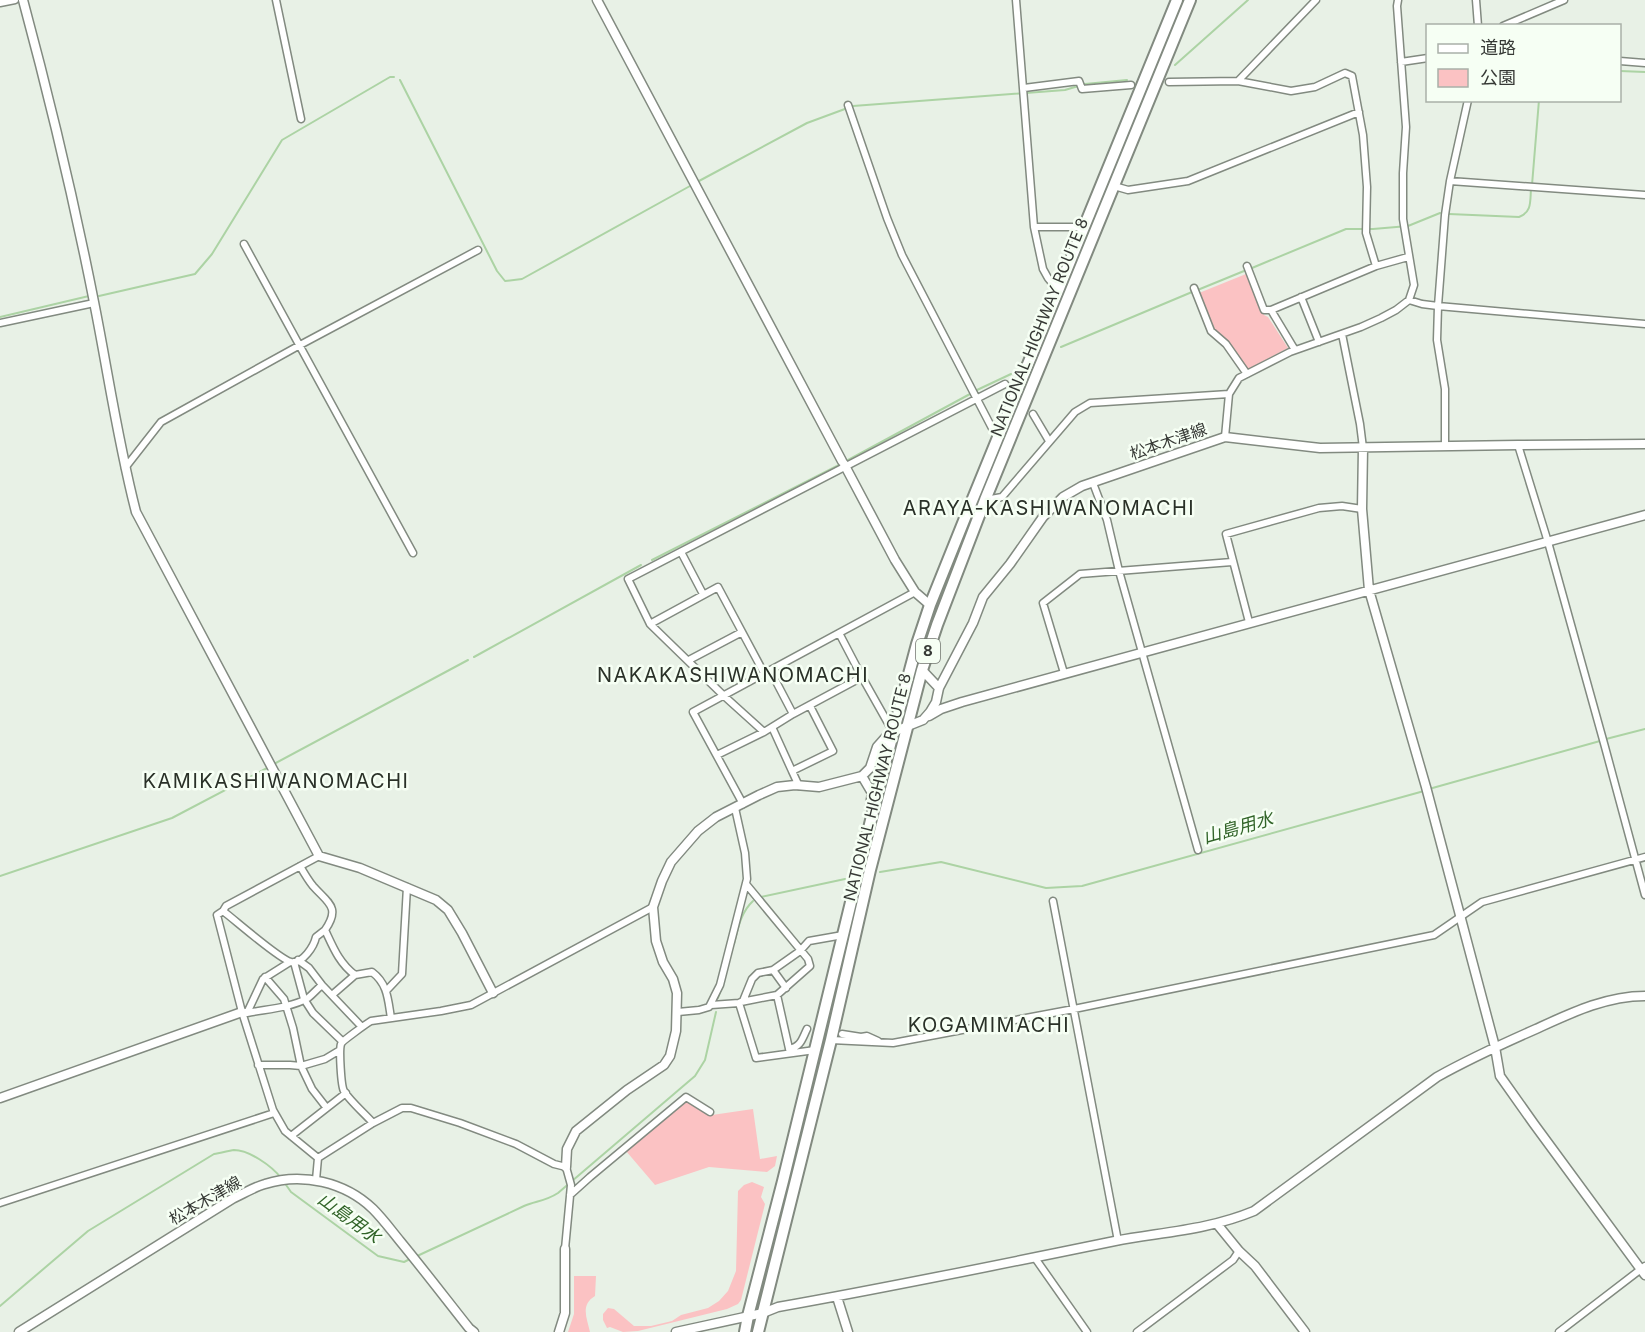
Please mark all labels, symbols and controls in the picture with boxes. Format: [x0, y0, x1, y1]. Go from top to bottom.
legend [1426, 24, 1621, 102]
text: 道路 [1480, 37, 1516, 58]
text: 公園 [1480, 67, 1516, 88]
street label: NATIONAL HIGHWAY ROUTE 8 [986, 215, 1092, 439]
street label: 松本木津線 [1127, 419, 1209, 463]
district label: ARAYA-KASHIWANOMACHI [903, 496, 1195, 520]
road number: 8 [916, 639, 940, 663]
district label: NAKAKASHIWANOMACHI [597, 663, 869, 687]
street label: NATIONAL HIGHWAY ROUTE 8 [839, 671, 915, 903]
district label: KAMIKASHIWANOMACHI [143, 769, 409, 793]
water label: 山島用水 [1200, 807, 1277, 848]
district label: KOGAMIMACHI [908, 1013, 1070, 1037]
street label: 松本木津線 [165, 1171, 245, 1229]
water label: 山島用水 [314, 1188, 386, 1248]

